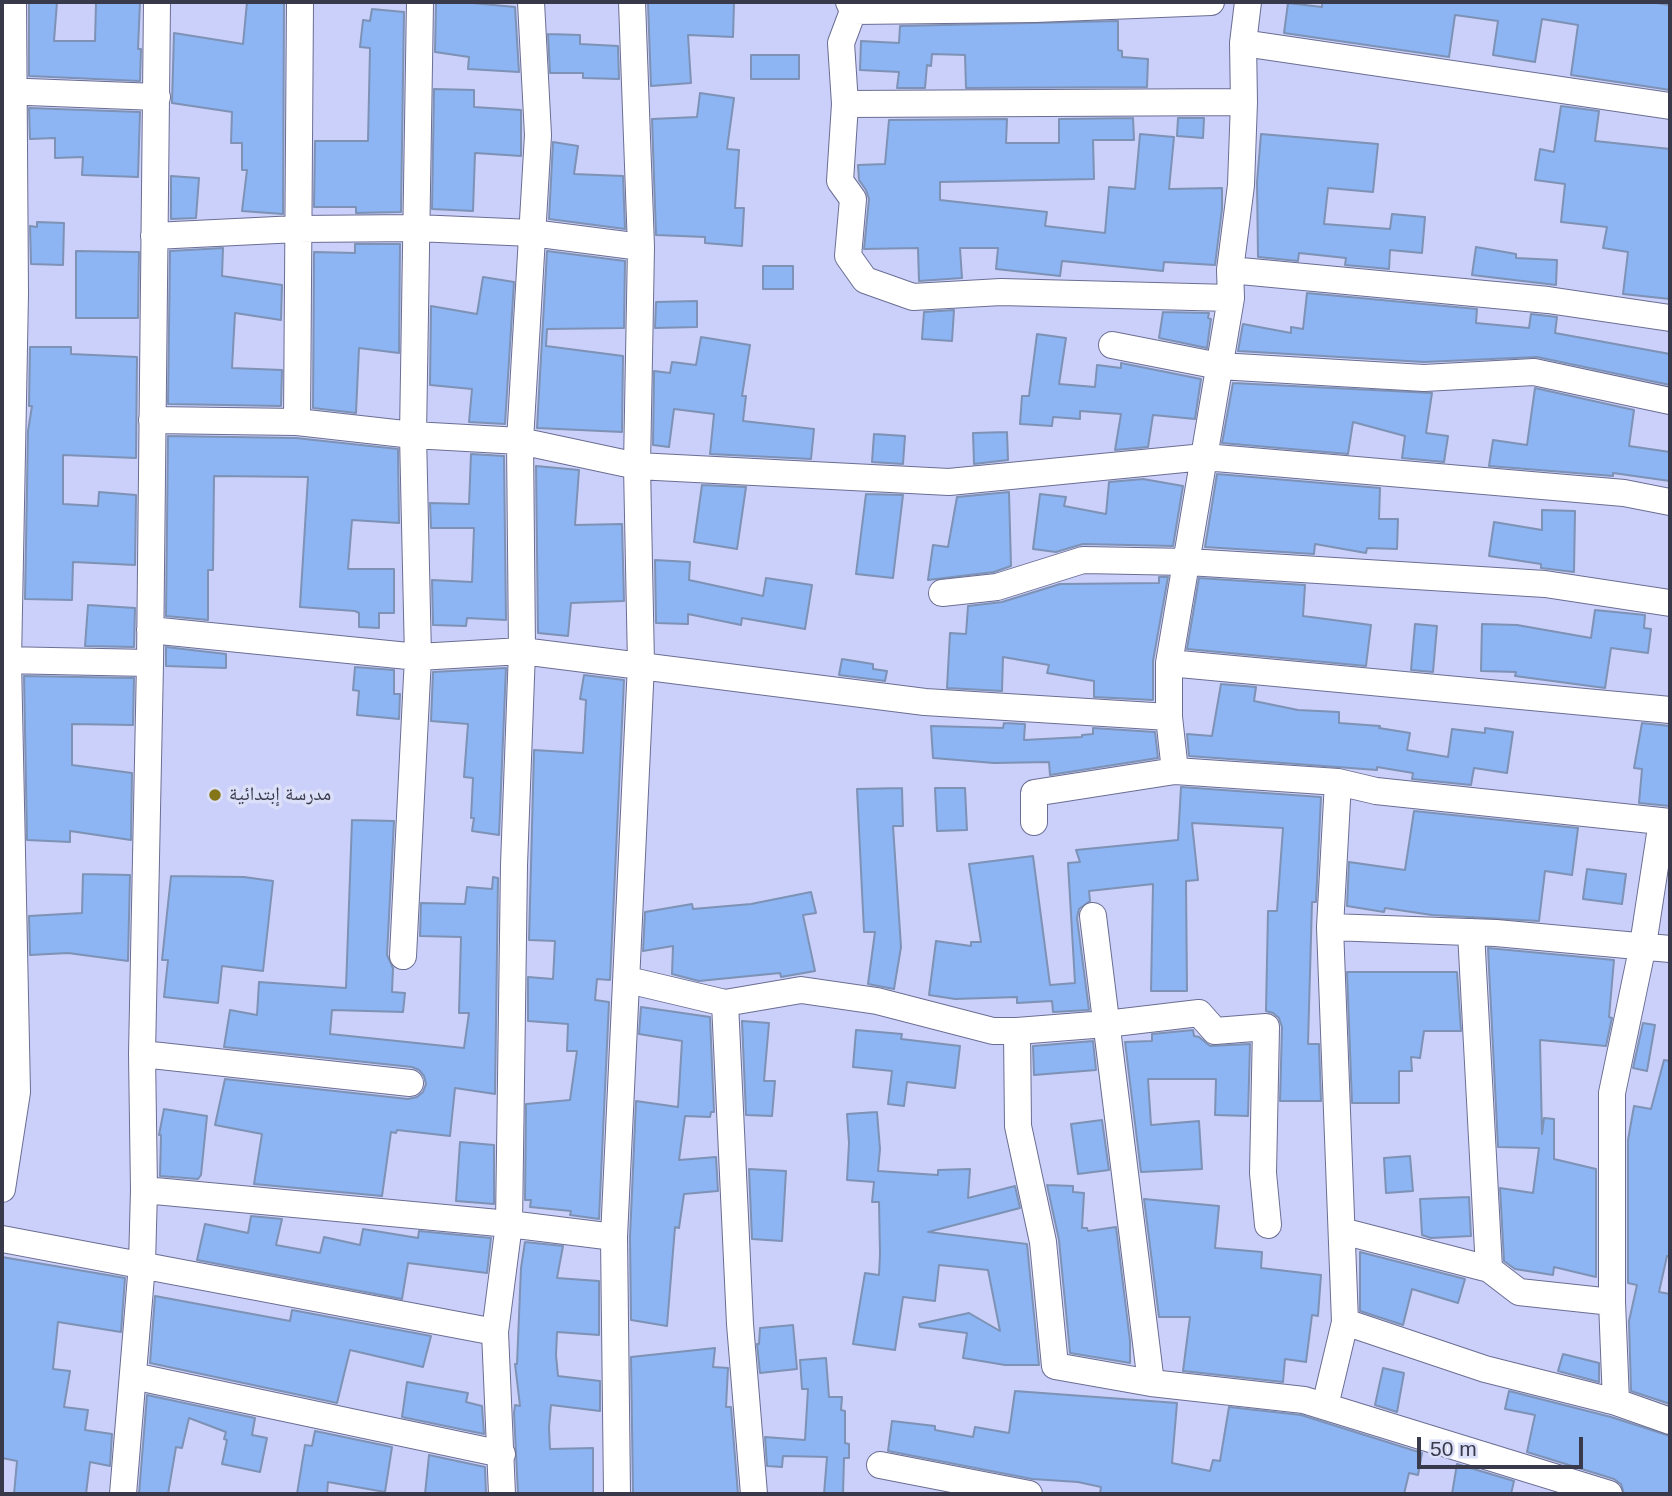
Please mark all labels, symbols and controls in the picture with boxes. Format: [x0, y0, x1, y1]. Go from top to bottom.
place label: مدرسة إبتدائية [229, 784, 331, 806]
marker: مدرسة إبتدائية [207, 787, 223, 803]
scale bar [1420, 1422, 1586, 1466]
text: 50 m [1430, 1437, 1477, 1460]

